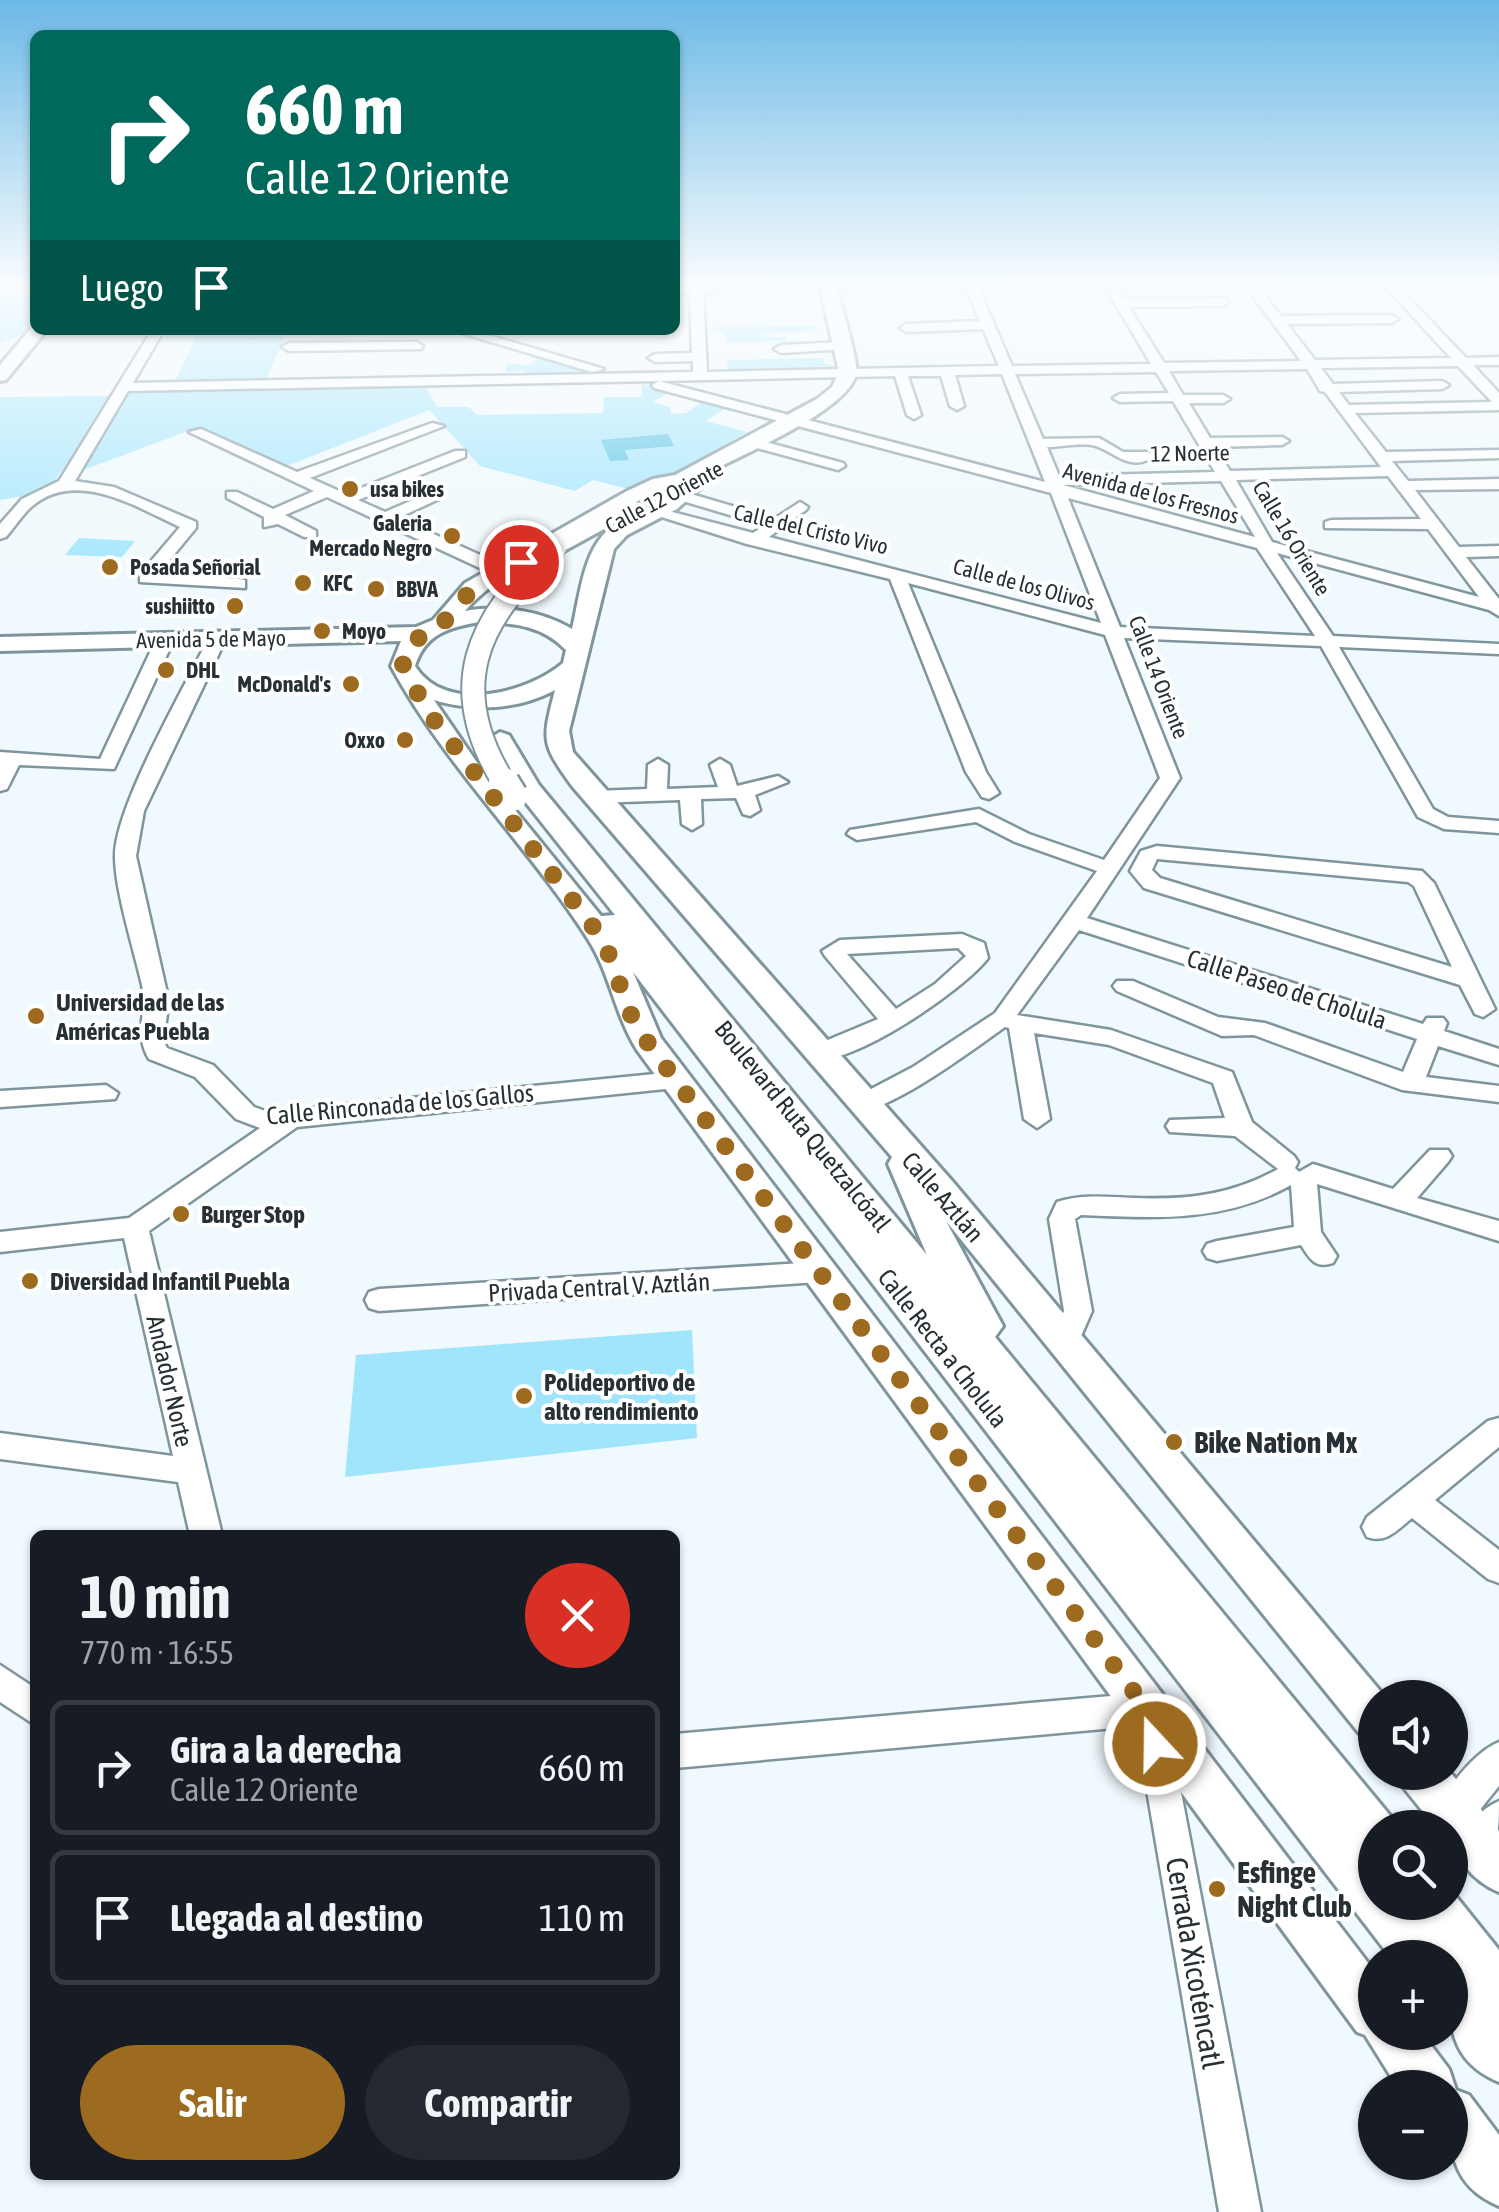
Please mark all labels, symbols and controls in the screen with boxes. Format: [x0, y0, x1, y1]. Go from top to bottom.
text: 660 m [245, 69, 404, 149]
icon: right [80, 70, 210, 200]
text: Calle 12 Oriente [245, 152, 510, 204]
icon: arrive [184, 260, 239, 315]
text: Luego [80, 266, 164, 309]
street label: 12 Noerte [1150, 439, 1230, 467]
street label: Calle 12 Oriente [601, 455, 727, 539]
street label: Avenida de los Fresnos [1060, 457, 1242, 529]
place label: usa bikes [370, 476, 444, 502]
street label: Calle 16 Oriente [1248, 476, 1336, 600]
marker: usa bikes [339, 478, 361, 500]
street label: Calle del Cristo Vivo [731, 499, 891, 559]
place label: Galeria Mercado Negro [309, 510, 432, 561]
pin [479, 520, 564, 605]
marker: Galeria Mercado Negro [441, 525, 463, 547]
icon: arrive [494, 535, 549, 590]
street label: Calle de los Olivos [950, 553, 1098, 615]
place label: Posada Señorial [130, 554, 262, 580]
marker: Posada Señorial [99, 556, 121, 578]
place label: KFC [323, 570, 353, 596]
marker: KFC [292, 572, 314, 594]
place label: BBVA [396, 576, 438, 602]
marker: BBVA [365, 578, 387, 600]
place label: sushiitto [145, 593, 215, 619]
marker: sushiitto [224, 595, 246, 617]
street label: Calle 14 Oriente [1124, 612, 1194, 742]
place label: Moyo [342, 618, 386, 644]
marker: Moyo [311, 620, 333, 642]
street label: Avenida 5 de Mayo [136, 625, 286, 653]
place label: DHL [186, 657, 220, 683]
marker: DHL [155, 659, 177, 681]
place label: McDonald's [237, 671, 331, 697]
marker: McDonald's [340, 673, 362, 695]
place label: Oxxo [344, 727, 385, 753]
marker: Oxxo [394, 729, 416, 751]
street label: Calle Paseo de Cholula [1184, 944, 1390, 1034]
place label: Universidad de las Américas Puebla [55, 988, 225, 1045]
marker: Universidad de las Américas Puebla [25, 1005, 47, 1027]
street label: Boulevard Ruta Quetzalcóatl [709, 1015, 897, 1237]
street label: Calle Rinconada de los Gallos [265, 1078, 535, 1130]
street label: Calle Aztlán [897, 1147, 989, 1247]
place label: Burger Stop [201, 1200, 305, 1228]
marker: Burger Stop [170, 1203, 192, 1225]
street label: Calle Recta a Cholula [873, 1263, 1013, 1433]
place label: Diversidad Infantil Puebla [50, 1267, 290, 1295]
street label: Privada Central V. Aztlán [487, 1267, 711, 1307]
marker: Diversidad Infantil Puebla [19, 1270, 41, 1292]
street label: Andador Norte [141, 1312, 199, 1450]
place label: Polideportivo de alto rendimiento [544, 1368, 699, 1425]
marker: Polideportivo de alto rendimiento [513, 1385, 535, 1407]
place label: Bike Nation Mx [1194, 1425, 1358, 1459]
marker: Bike Nation Mx [1163, 1431, 1185, 1453]
text: 10 min [80, 1562, 231, 1631]
button: close [525, 1563, 630, 1668]
text: 770 m · 16:55 [80, 1634, 234, 1671]
map controls [1358, 1680, 1468, 2180]
button: sound [1358, 1680, 1468, 1790]
position arrow [1103, 1692, 1207, 1796]
text: Gira a la derecha [170, 1728, 402, 1771]
icon: right [85, 1740, 140, 1795]
text: 660 m [539, 1746, 625, 1789]
text: Calle 12 Oriente [170, 1771, 358, 1808]
button: search [1358, 1810, 1468, 1920]
street label: Cerrada Xicoténcatl [1160, 1855, 1230, 2071]
place label: Esfinge Night Club [1237, 1855, 1352, 1923]
marker: Esfinge Night Club [1206, 1878, 1228, 1900]
icon: arrive [85, 1890, 140, 1945]
text: Llegada al destino [170, 1896, 423, 1939]
text: 110 m [539, 1896, 625, 1939]
button: + [1358, 1940, 1468, 2050]
button: Salir [80, 2045, 345, 2160]
button: Compartir [365, 2045, 630, 2160]
button: − [1358, 2070, 1468, 2180]

